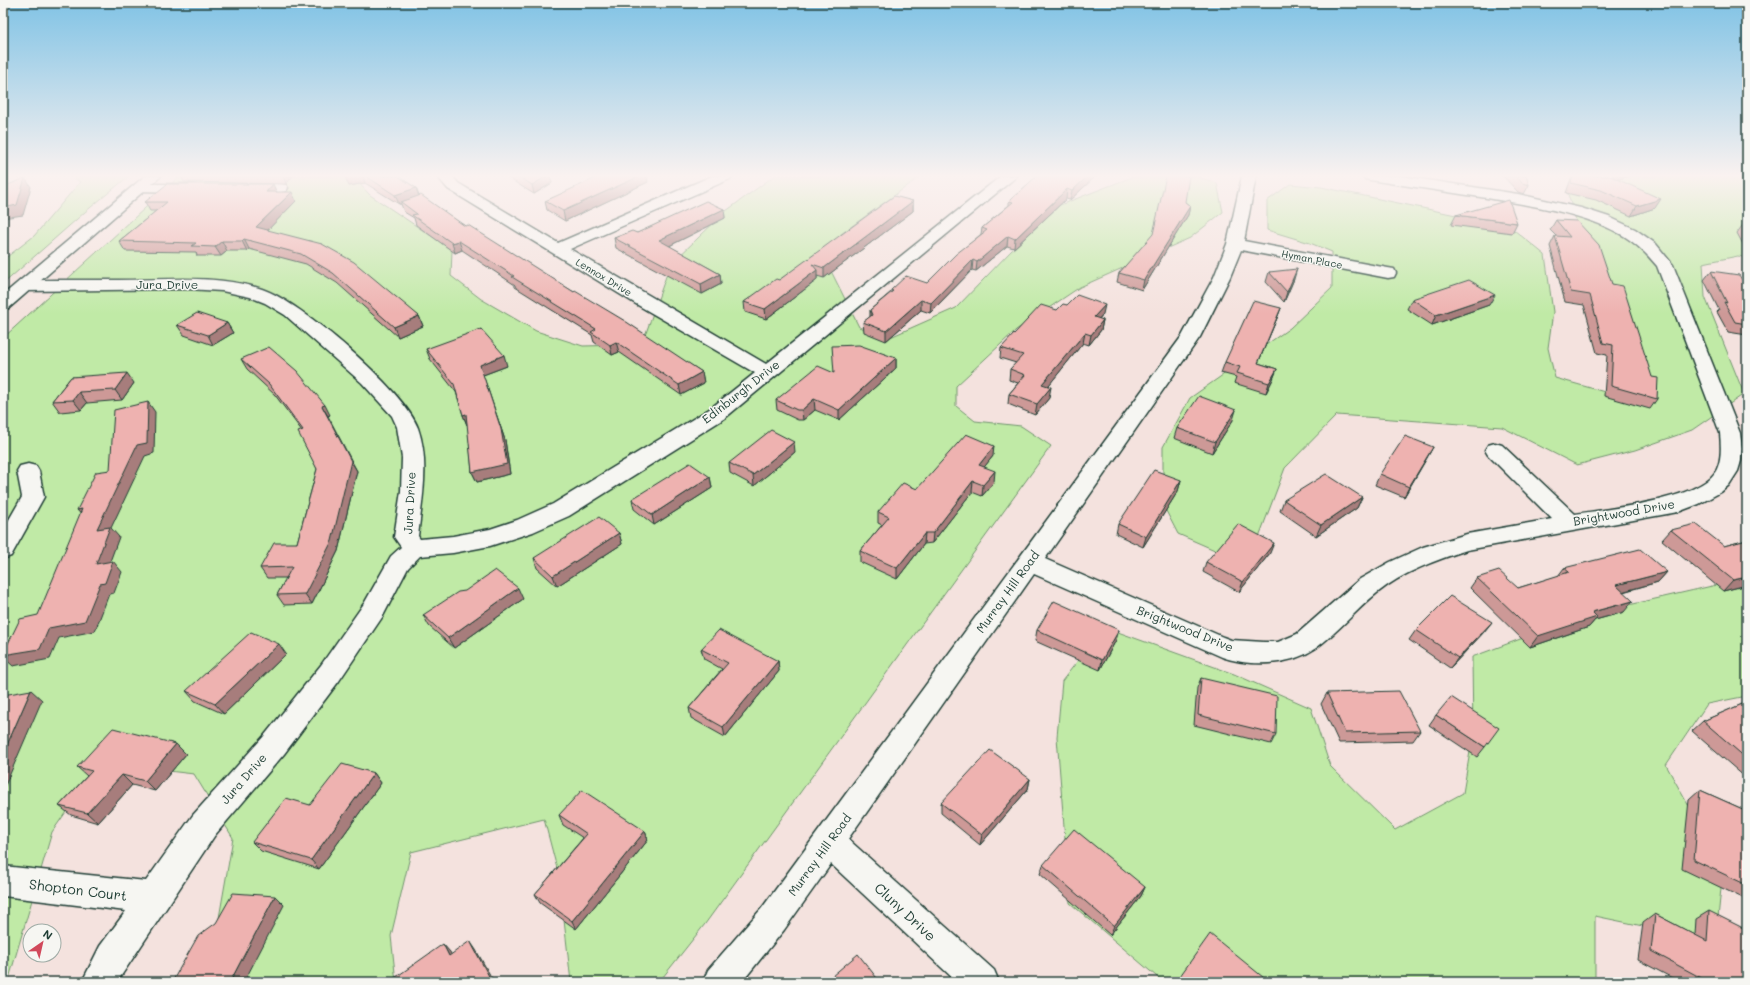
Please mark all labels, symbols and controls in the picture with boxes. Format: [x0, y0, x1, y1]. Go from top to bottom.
street label: Hyman Place [1280, 246, 1344, 272]
street label: Lennox Drive [573, 255, 635, 299]
street label: Jura Drive [136, 276, 198, 292]
street label: Edinburgh Drive [698, 356, 782, 427]
street label: Jura Drive [399, 471, 419, 534]
street label: Brightwood Drive [1572, 495, 1676, 529]
street label: Murray Hill Road [972, 547, 1043, 636]
street label: Brightwood Drive [1135, 601, 1236, 655]
street label: Jura Drive [217, 750, 270, 807]
street label: Murray Hill Road [784, 810, 855, 899]
street label: Shopton Court [28, 874, 128, 905]
street label: Cluny Drive [870, 878, 940, 945]
north arrow [22, 923, 62, 963]
text: N [40, 926, 56, 943]

